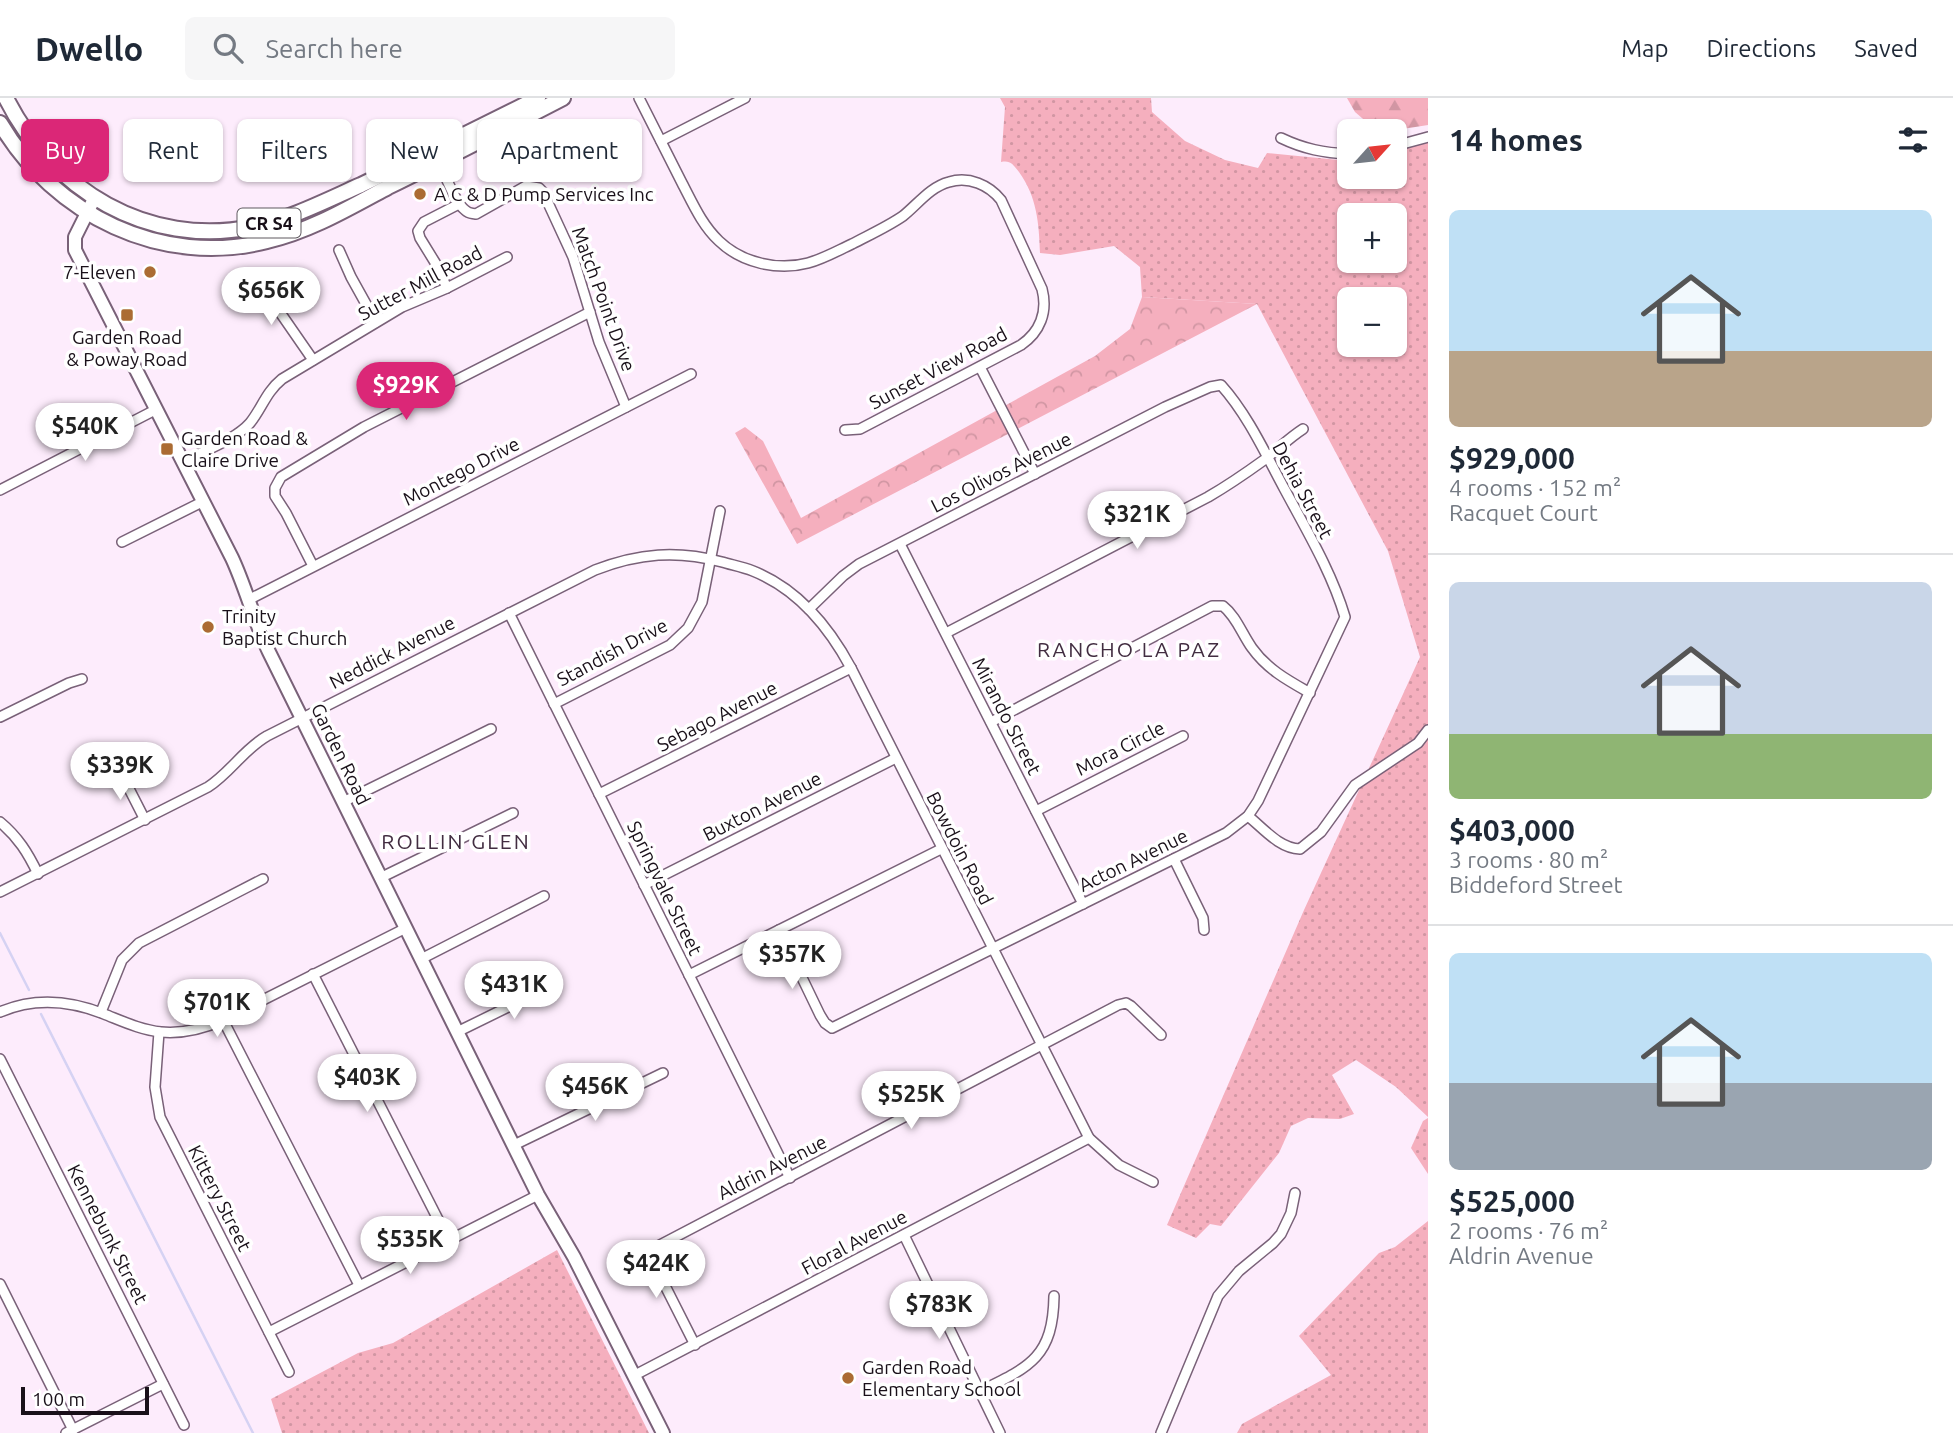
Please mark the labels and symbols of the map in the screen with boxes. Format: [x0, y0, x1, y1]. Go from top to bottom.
north arrow [1337, 119, 1407, 189]
place label: A C & D Pump Services Inc [434, 183, 654, 205]
marker: A C & D Pump Services Inc [412, 186, 428, 202]
road number: CR S4 [238, 208, 300, 238]
street label: Match Point Drive [568, 224, 640, 374]
street label: Sutter Mill Road [354, 241, 486, 325]
place label: 7-Eleven [63, 261, 136, 283]
marker: 7-Eleven [142, 264, 158, 280]
pin: $656K [222, 268, 320, 327]
marker: Garden Road & Poway Road [119, 307, 135, 323]
street label: Sunset View Road [865, 322, 1011, 414]
place label: Garden Road & Poway Road [67, 326, 187, 370]
pin: $929K [357, 362, 455, 422]
pin: $540K [36, 404, 134, 463]
place label: Garden Road & Claire Drive [181, 427, 308, 471]
street label: Los Olivos Avenue [927, 427, 1075, 517]
street label: Montego Drive [399, 432, 523, 510]
street label: Dehia Street [1268, 438, 1338, 543]
marker: Garden Road & Claire Drive [159, 441, 175, 457]
pin: $321K [1088, 491, 1186, 551]
place label: Trinity Baptist Church [222, 605, 347, 649]
street label: Neddick Avenue [326, 611, 458, 693]
street label: Standish Drive [553, 614, 671, 690]
marker: Trinity Baptist Church [200, 619, 216, 635]
district label: RANCHO LA PAZ [1037, 637, 1221, 661]
street label: Mirando Street [968, 654, 1046, 779]
street label: Sebago Avenue [653, 676, 781, 756]
street label: Garden Road [307, 700, 375, 808]
street label: Mora Circle [1072, 716, 1168, 780]
pin: $339K [71, 742, 169, 802]
street label: Buxton Avenue [699, 767, 825, 845]
street label: Bowdoin Road [922, 788, 998, 908]
street label: Springvale Street [623, 817, 707, 959]
street label: Acton Avenue [1075, 824, 1191, 896]
district label: ROLLIN GLEN [381, 829, 531, 853]
pin: $357K [743, 932, 841, 991]
pin: $431K [465, 962, 563, 1021]
pin: $701K [168, 979, 266, 1039]
pin: $403K [318, 1054, 416, 1114]
pin: $456K [546, 1063, 644, 1123]
pin: $525K [862, 1072, 960, 1131]
street label: Aldrin Avenue [714, 1130, 830, 1204]
street label: Kittery Street [184, 1141, 256, 1255]
street label: Kennebunk Street [63, 1160, 153, 1308]
street label: Floral Avenue [797, 1205, 911, 1279]
pin: $535K [361, 1216, 459, 1276]
pin: $424K [607, 1240, 705, 1300]
pin: $783K [890, 1282, 988, 1341]
place label: Garden Road Elementary School [862, 1356, 1021, 1400]
marker: Garden Road Elementary School [840, 1370, 856, 1386]
scale bar [21, 1384, 149, 1416]

